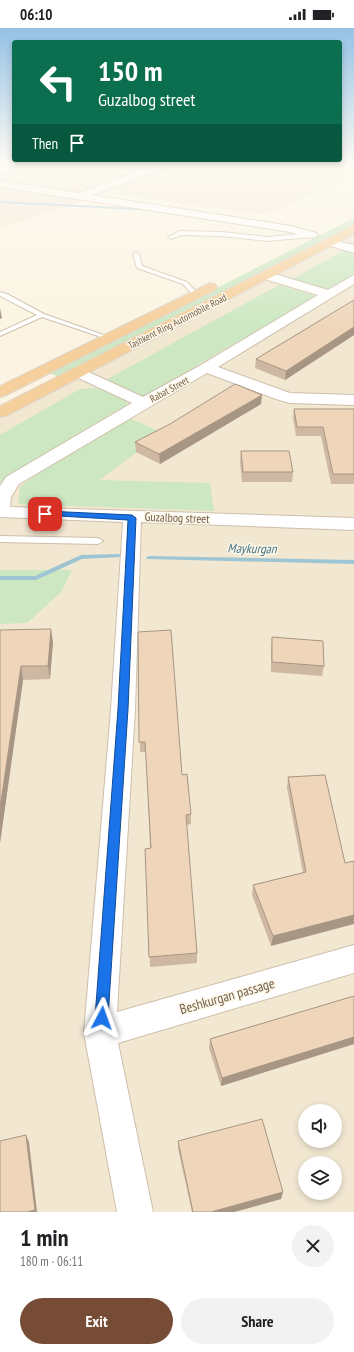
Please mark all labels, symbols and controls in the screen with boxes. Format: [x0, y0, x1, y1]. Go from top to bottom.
text: 06:10 [20, 5, 52, 24]
text: 150 m [98, 52, 162, 89]
icon: left [32, 56, 84, 108]
text: Guzalbog street [98, 88, 195, 111]
icon: arrive [66, 132, 88, 154]
text: Then [32, 134, 58, 153]
street label: Tashkent Ring Automobile Road [126, 291, 229, 352]
street label: Rabat Street [147, 373, 191, 405]
pin [28, 497, 62, 531]
icon: arrive [34, 503, 56, 525]
street label: Guzalbog street [144, 509, 210, 526]
water label: Maykurgan [227, 540, 278, 557]
street label: Beshkurgan passage [177, 974, 277, 1018]
position arrow [81, 997, 123, 1039]
map controls [298, 1104, 342, 1200]
button: sound [298, 1104, 342, 1148]
button: layers [298, 1156, 342, 1200]
text: 1 min [20, 1222, 68, 1253]
button: close [292, 1225, 334, 1267]
text: 180 m · 06:11 [20, 1253, 83, 1270]
button: Exit [20, 1298, 173, 1344]
button: Share [181, 1298, 334, 1344]

